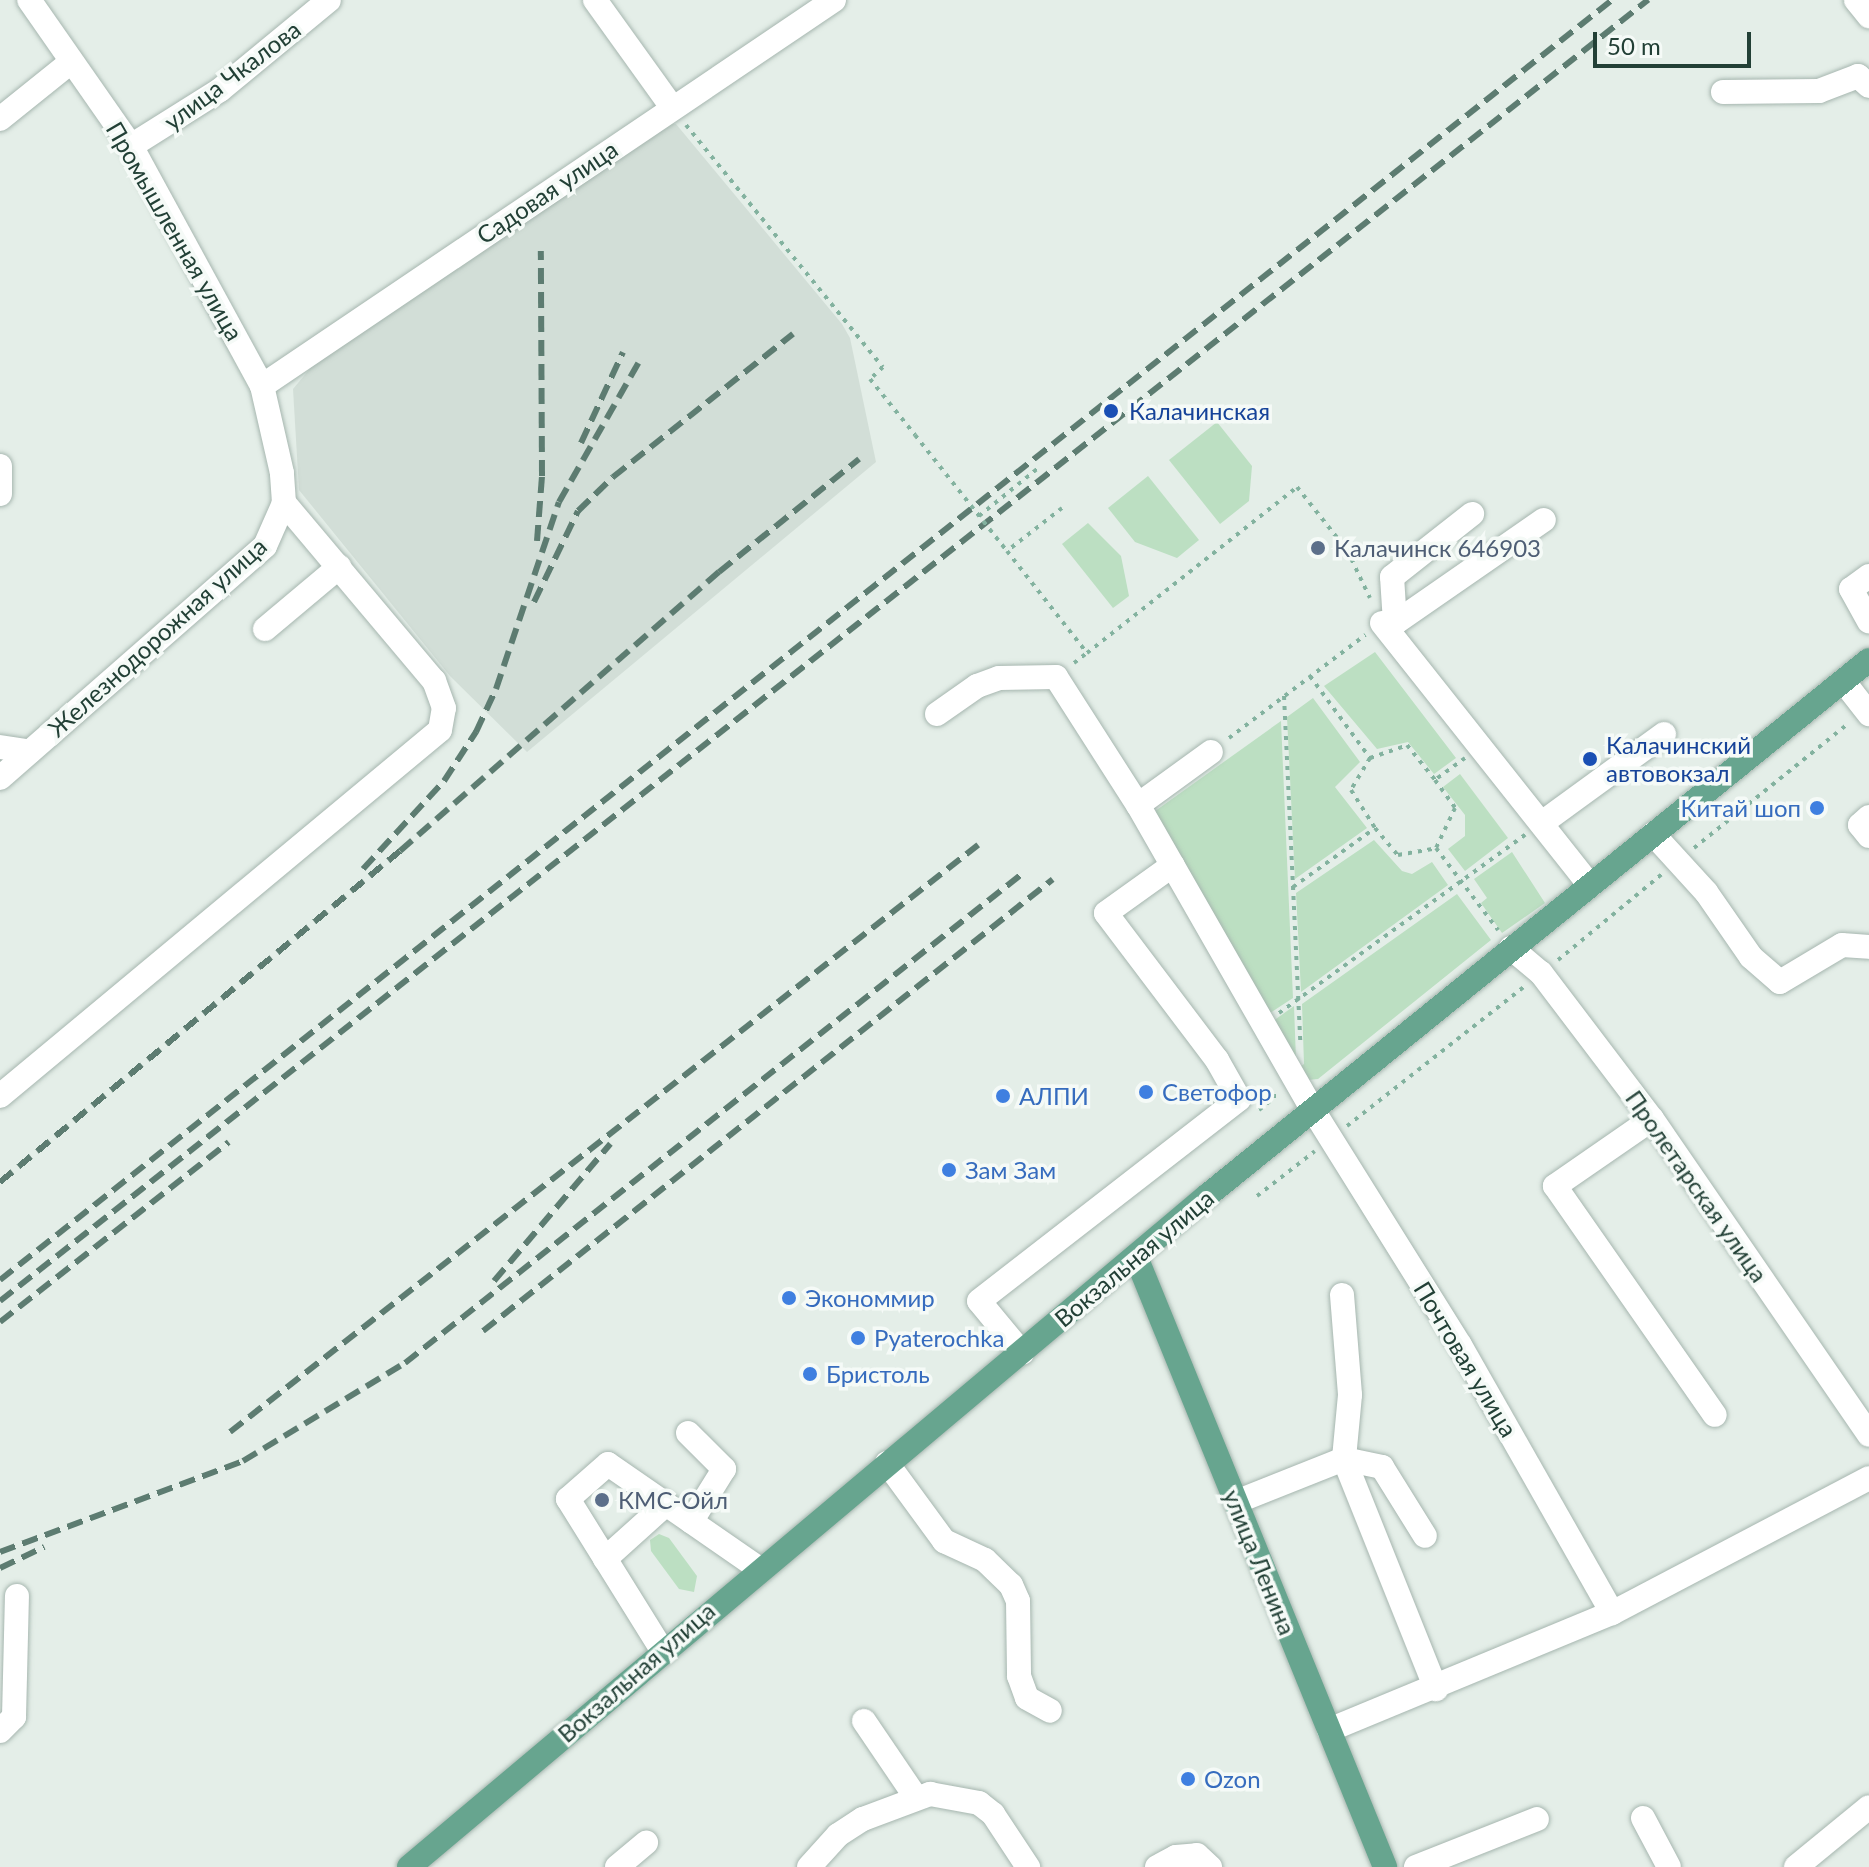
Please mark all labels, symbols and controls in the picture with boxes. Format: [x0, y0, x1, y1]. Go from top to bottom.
street label: улица Чкалова [158, 14, 306, 136]
scale bar [1597, 16, 1755, 66]
text: 50 m [1607, 31, 1661, 60]
street label: Промышленная улица [101, 117, 249, 345]
street label: Садовая улица [471, 134, 623, 250]
place label: Калачинская [1129, 397, 1270, 425]
marker: Калачинская [1100, 400, 1122, 422]
street label: Железнодорожная улица [42, 531, 272, 743]
place label: Калачинск 646903 [1334, 534, 1541, 562]
marker: Калачинск 646903 [1309, 539, 1327, 557]
place label: Калачинский автовокзал [1606, 731, 1751, 787]
marker: Калачинский автовокзал [1581, 750, 1599, 768]
place label: Китай шоп [1681, 794, 1801, 822]
marker: Китай шоп [1808, 799, 1826, 817]
place label: Светофор [1162, 1078, 1272, 1106]
place label: АЛПИ [1019, 1082, 1089, 1110]
marker: Светофор [1137, 1083, 1155, 1101]
street label: Пролетарская улица [1620, 1085, 1774, 1287]
marker: АЛПИ [994, 1087, 1012, 1105]
place label: Зам Зам [965, 1156, 1056, 1184]
marker: Зам Зам [940, 1161, 958, 1179]
street label: Вокзальная улица [1049, 1183, 1219, 1333]
street label: Почтовая улица [1408, 1276, 1524, 1442]
place label: Экономмир [805, 1284, 935, 1312]
marker: Экономмир [780, 1289, 798, 1307]
place label: Pyaterochka [874, 1324, 1004, 1352]
marker: Pyaterochka [849, 1329, 867, 1347]
place label: Бристоль [826, 1360, 930, 1388]
marker: Бристоль [801, 1365, 819, 1383]
street label: улица Ленина [1218, 1485, 1302, 1639]
place label: КМС-Ойл [618, 1486, 728, 1514]
marker: КМС-Ойл [593, 1491, 611, 1509]
street label: Вокзальная улица [552, 1596, 720, 1748]
place label: Ozon [1204, 1765, 1261, 1793]
marker: Ozon [1179, 1770, 1197, 1788]

